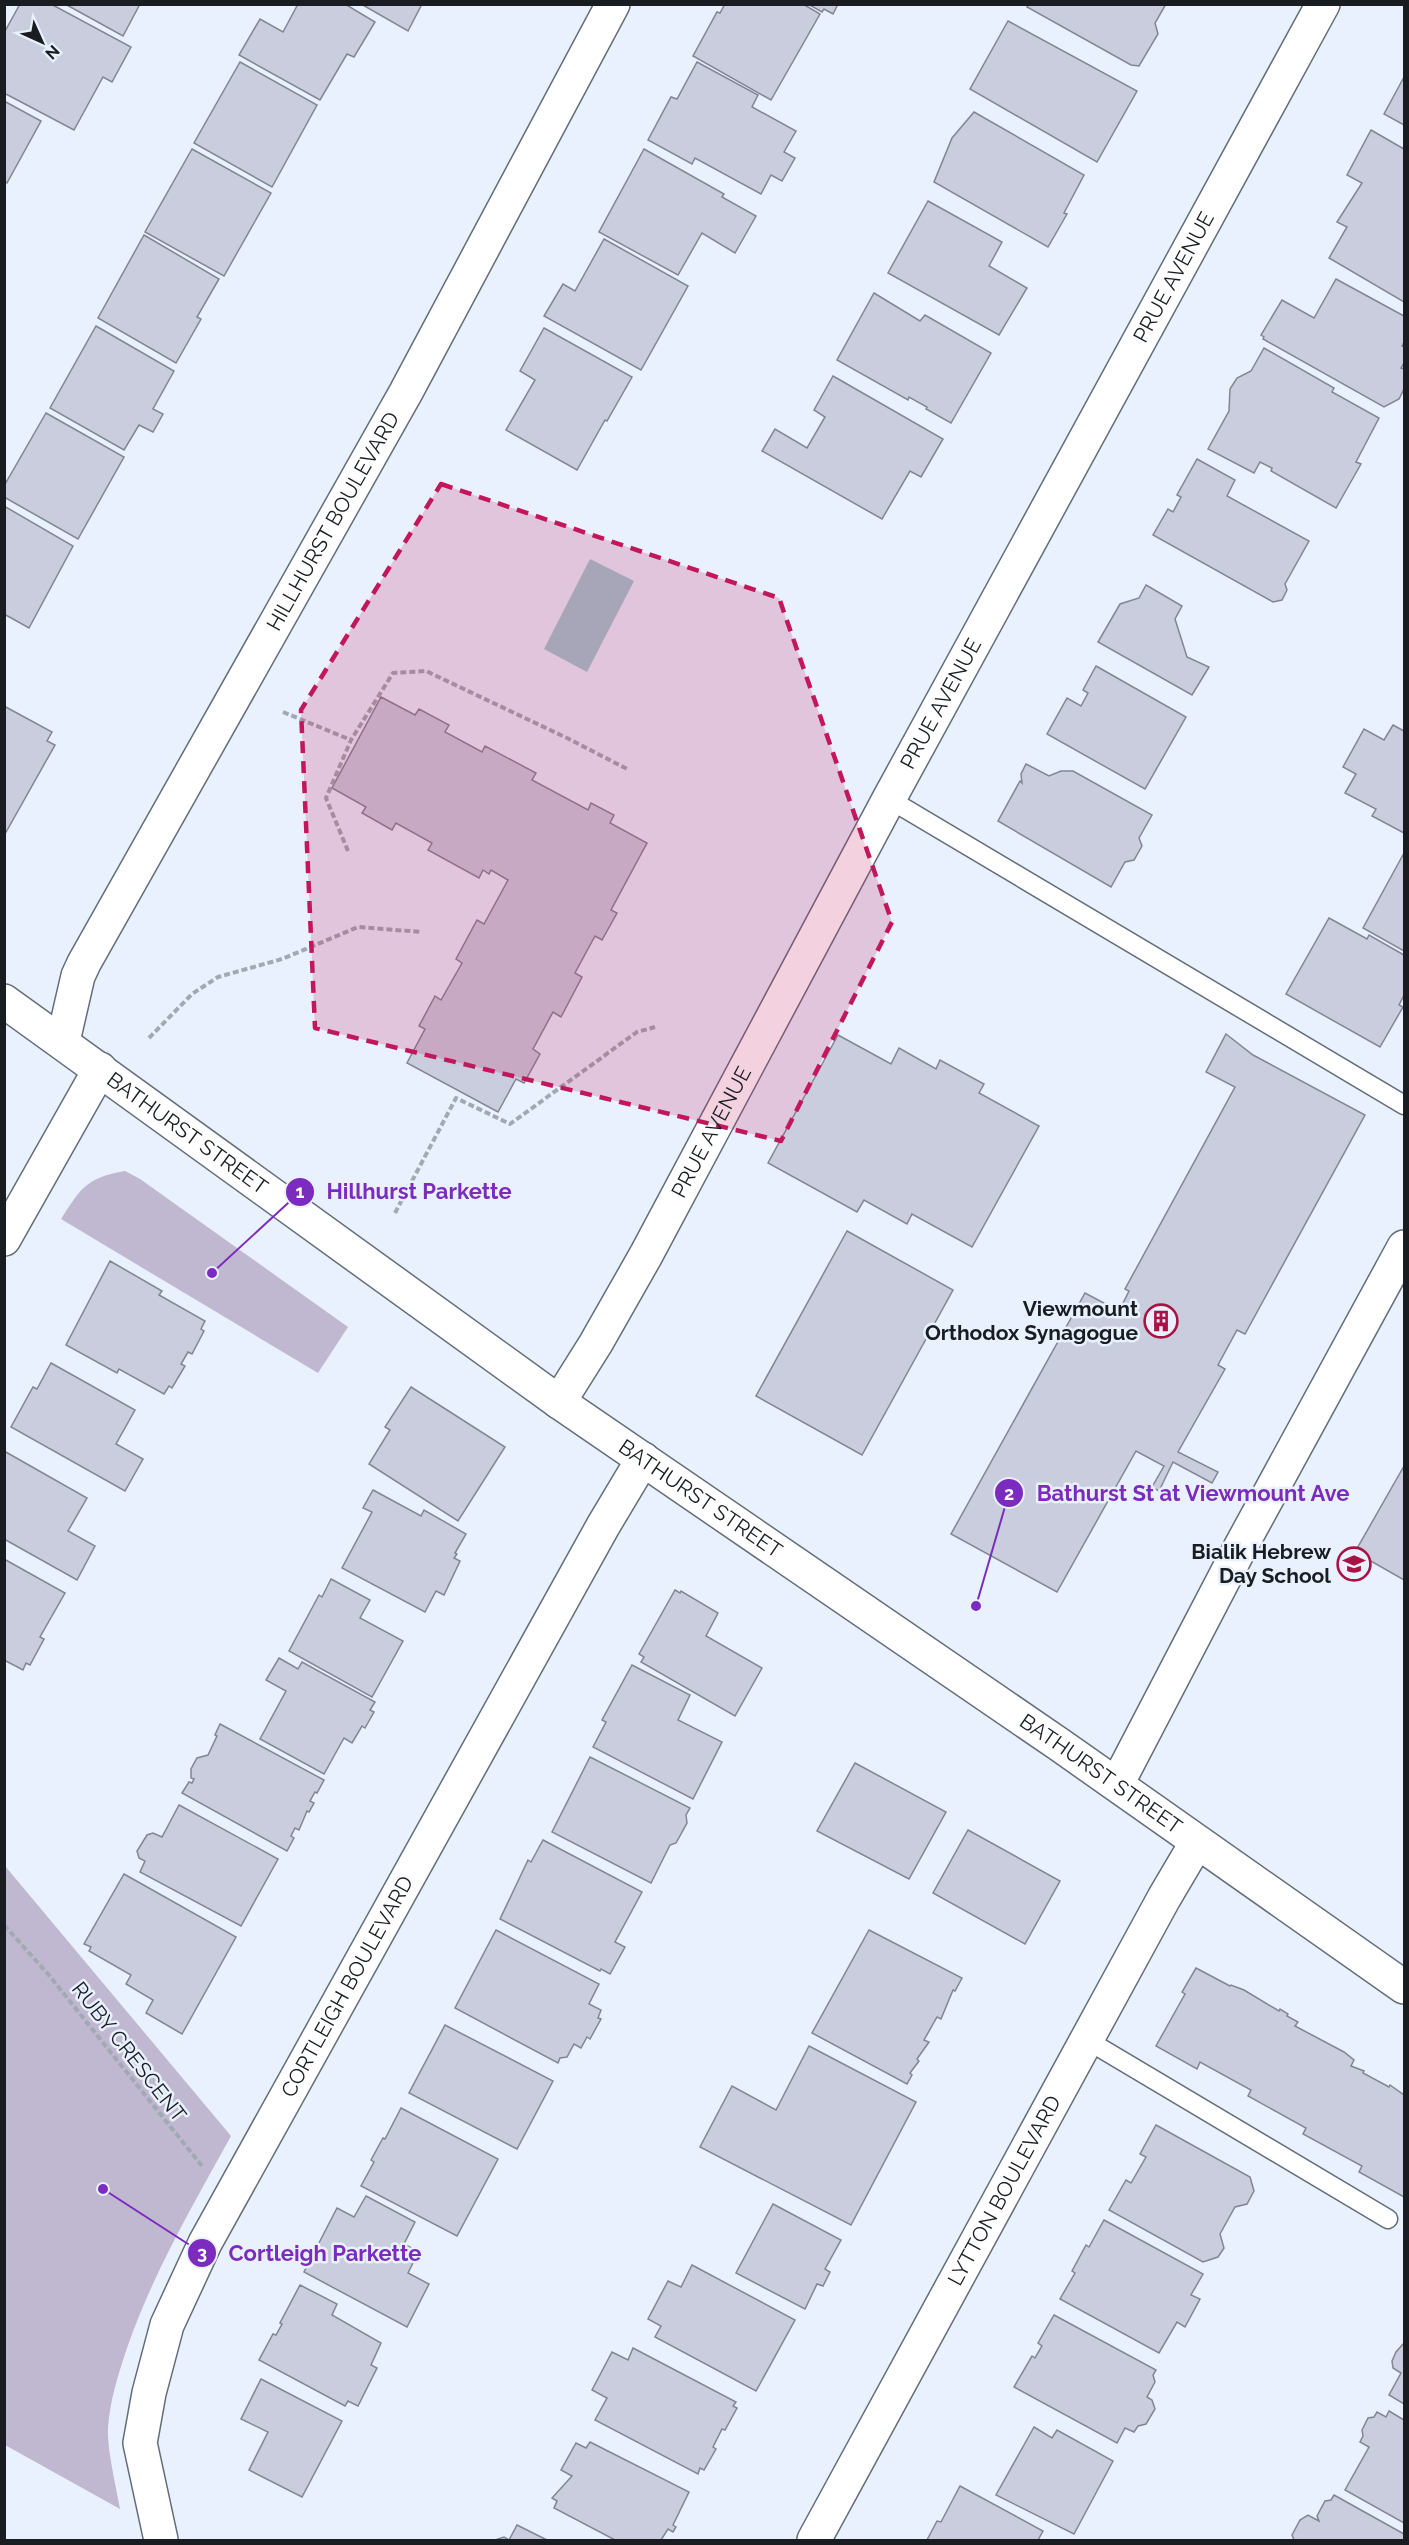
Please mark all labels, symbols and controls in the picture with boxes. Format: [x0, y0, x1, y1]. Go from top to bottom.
north arrow [12, 12, 72, 72]
text: N [41, 41, 63, 63]
street label: PRUE AVENUE [1128, 207, 1219, 347]
street label: HILLHURST BOULEVARD [261, 407, 404, 635]
street label: PRUE AVENUE [895, 634, 986, 773]
street label: PRUE AVENUE [666, 1062, 756, 1202]
street label: BATHURST STREET [102, 1067, 273, 1199]
callout: Hillhurst Parkette [285, 1172, 524, 1212]
text: Hillhurst Parkette [326, 1178, 512, 1204]
text: 1 [296, 1181, 305, 1202]
place label: Viewmount Orthodox Synagogue [925, 1296, 1138, 1345]
building icon: Viewmount Orthodox Synagogue [1143, 1303, 1179, 1339]
street label: BATHURST STREET [614, 1434, 787, 1563]
callout: Bathurst St at Viewmount Ave [994, 1473, 1362, 1513]
text: Bathurst St at Viewmount Ave [1037, 1480, 1349, 1506]
text: 2 [1004, 1483, 1014, 1504]
place label: Bialik Hebrew Day School [1191, 1539, 1331, 1588]
school or university icon: Bialik Hebrew Day School [1336, 1546, 1372, 1582]
street label: BATHURST STREET [1015, 1708, 1187, 1839]
street label: CORTLEIGH BOULEVARD [275, 1871, 418, 2101]
street label: RUBY CRESCENT [67, 1977, 192, 2127]
street label: LYTTON BOULEVARD [942, 2091, 1066, 2290]
callout: Cortleigh Parkette [187, 2233, 434, 2273]
text: Cortleigh Parkette [229, 2240, 421, 2266]
text: 3 [197, 2242, 207, 2263]

